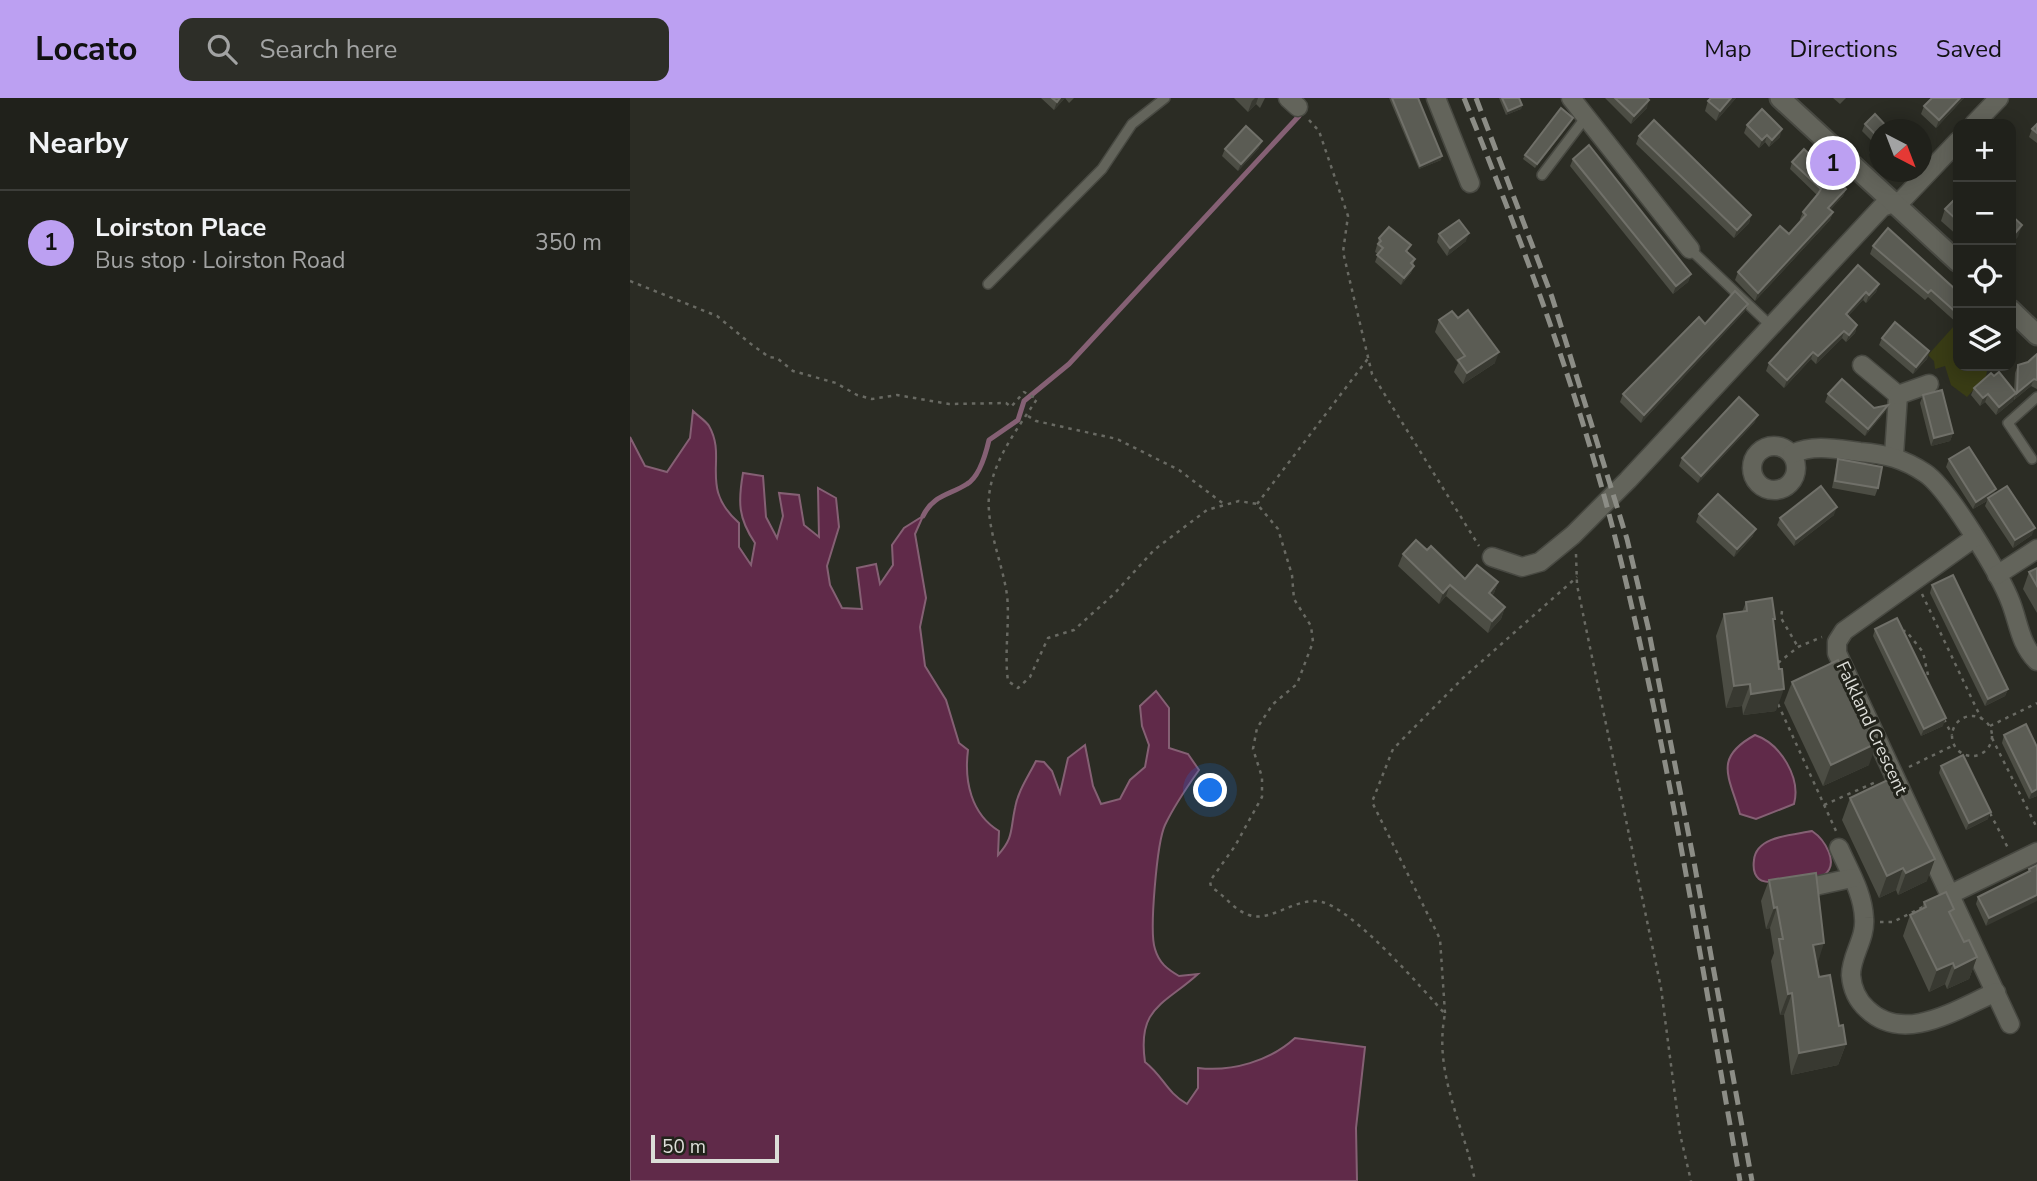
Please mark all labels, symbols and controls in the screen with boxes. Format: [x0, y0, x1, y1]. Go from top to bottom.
search box [179, 18, 669, 81]
text: Locato [35, 27, 137, 72]
icon: search [203, 30, 241, 68]
text: Search here [259, 32, 397, 67]
text: Map [1704, 33, 1751, 65]
text: Directions [1789, 33, 1898, 65]
text: Saved [1936, 33, 2002, 65]
north arrow [1869, 119, 1932, 182]
map controls [1953, 119, 2016, 371]
button: + [1953, 119, 2016, 182]
text: Nearby [28, 123, 128, 164]
pin: 1 [1810, 137, 1856, 189]
button: − [1953, 182, 2016, 245]
text: Loirston Place [95, 210, 266, 245]
text: 1 [44, 227, 58, 258]
text: 350 m [535, 227, 602, 258]
text: Bus stop · Loirston Road [95, 245, 345, 276]
button: locate [1953, 245, 2016, 308]
button: layers [1953, 308, 2016, 371]
street label: Falkland Crescent [1831, 657, 1914, 799]
your location [1193, 773, 1227, 807]
scale bar [651, 1132, 779, 1164]
text: 50 m [662, 1134, 706, 1160]

